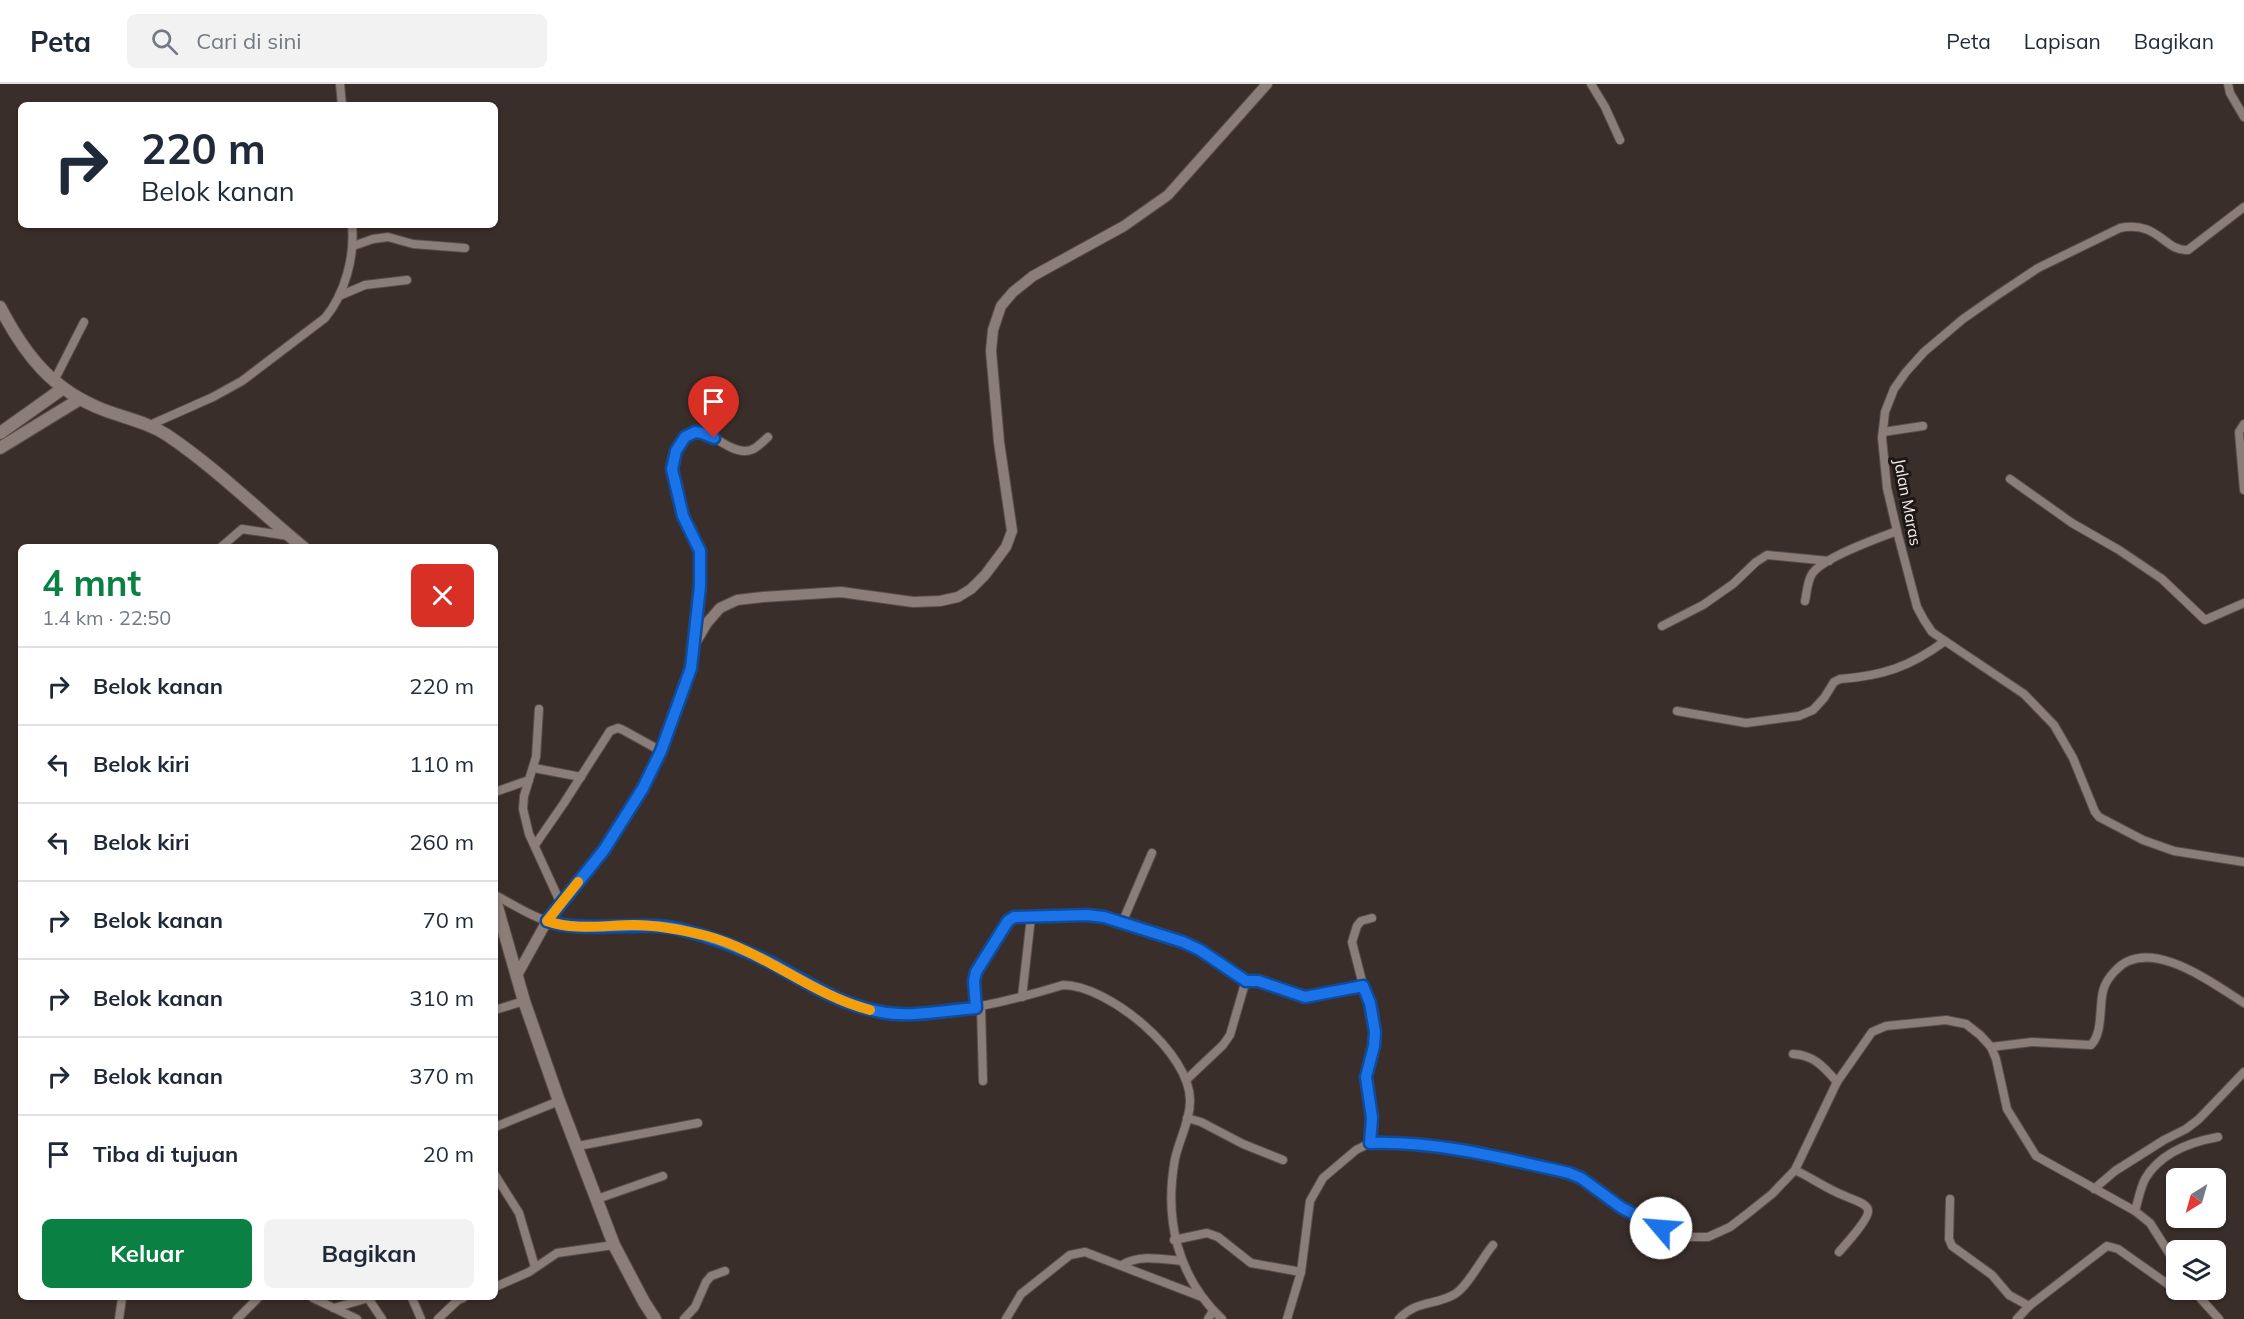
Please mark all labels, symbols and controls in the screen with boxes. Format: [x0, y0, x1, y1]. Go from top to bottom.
search box [127, 14, 547, 68]
text: Peta [30, 24, 91, 59]
icon: search [148, 25, 181, 58]
text: Cari di sini [196, 27, 302, 55]
text: Peta [1946, 28, 1991, 54]
text: Lapisan [2024, 28, 2101, 54]
text: Bagikan [2134, 28, 2214, 54]
text: 220 m [141, 122, 266, 175]
icon: right [42, 126, 120, 204]
text: Belok kanan [141, 174, 295, 208]
pin [688, 376, 739, 438]
icon: arrive [697, 385, 730, 418]
street label: Jalan Maras [1890, 457, 1926, 547]
text: 4 mnt [42, 560, 141, 605]
button: close [411, 564, 474, 627]
text: 1.4 km · 22:50 [42, 605, 171, 630]
icon: right [42, 670, 75, 703]
text: Belok kanan [93, 672, 223, 700]
text: 220 m [409, 672, 474, 700]
icon: left [42, 748, 75, 781]
text: Belok kiri [93, 750, 189, 778]
text: 110 m [409, 750, 474, 778]
icon: left [42, 826, 75, 859]
text: Belok kiri [93, 828, 189, 856]
text: 260 m [409, 828, 474, 856]
icon: right [42, 904, 75, 937]
text: Belok kanan [93, 906, 223, 934]
text: 70 m [423, 906, 474, 934]
icon: right [42, 982, 75, 1015]
text: Belok kanan [93, 984, 223, 1012]
text: 310 m [409, 984, 474, 1012]
icon: right [42, 1060, 75, 1093]
text: Belok kanan [93, 1062, 223, 1090]
text: 370 m [409, 1062, 474, 1090]
icon: arrive [42, 1138, 75, 1171]
text: Tiba di tujuan [93, 1140, 238, 1168]
text: 20 m [423, 1140, 474, 1168]
north arrow [2166, 1168, 2226, 1228]
map controls [2166, 1168, 2226, 1300]
position arrow [1629, 1196, 1693, 1260]
button: Keluar [42, 1219, 252, 1288]
button: Bagikan [264, 1219, 474, 1288]
button: layers [2166, 1240, 2226, 1300]

